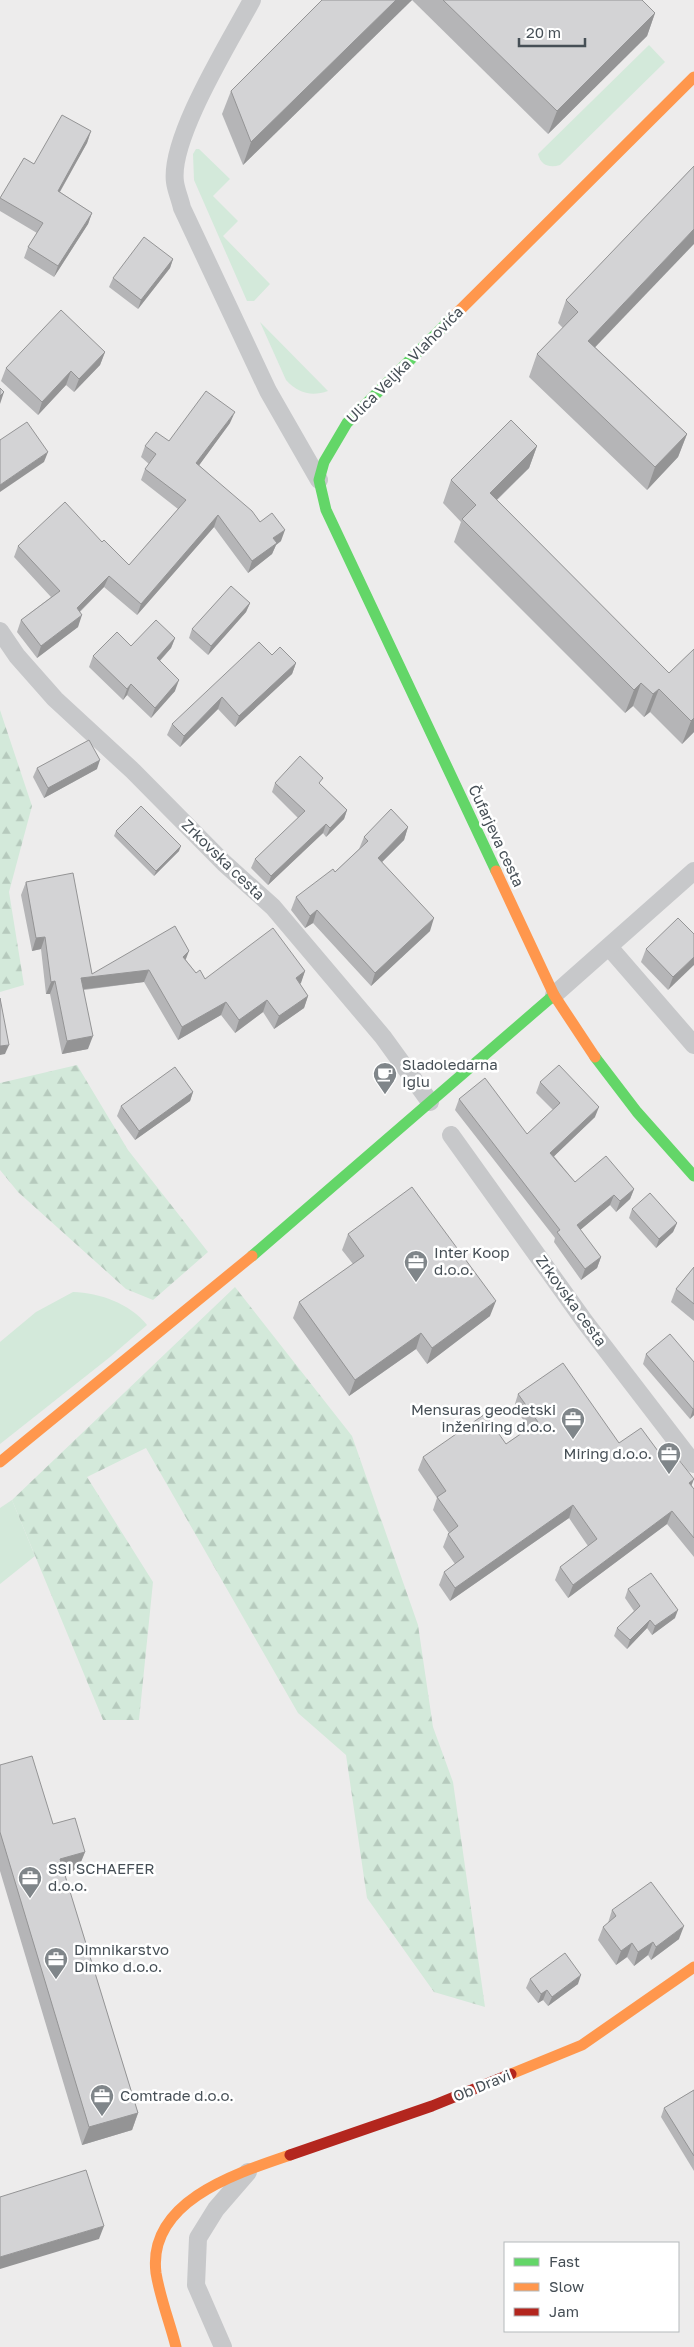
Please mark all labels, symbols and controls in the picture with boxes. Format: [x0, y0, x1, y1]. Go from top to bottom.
scale bar [519, 15, 585, 47]
text: 20 m [526, 23, 561, 41]
street label: Ulica Veljka Vlahovića [342, 302, 466, 426]
street label: Čufarjeva cesta [465, 782, 528, 890]
street label: Zrkovska cesta [179, 815, 269, 903]
place label: Sladoledarna Iglu [402, 1055, 498, 1090]
cafe icon: Sladoledarna Iglu [372, 1061, 398, 1095]
place label: Inter Koop d.o.o. [434, 1243, 509, 1278]
office icon: Inter Koop d.o.o. [403, 1249, 429, 1283]
street label: Zrkovska cesta [533, 1251, 611, 1349]
place label: Mensuras geodetski inženiring d.o.o. [411, 1400, 556, 1435]
office icon: Mensuras geodetski inženiring d.o.o. [560, 1406, 586, 1440]
office icon: Miring d.o.o. [656, 1441, 682, 1475]
place label: Miring d.o.o. [563, 1444, 652, 1462]
place label: SSI SCHAEFER d.o.o. [48, 1859, 154, 1894]
office icon: SSI SCHAEFER d.o.o. [17, 1865, 43, 1899]
place label: Dimnikarstvo Dimko d.o.o. [74, 1940, 169, 1975]
office icon: Dimnikarstvo Dimko d.o.o. [43, 1946, 69, 1980]
street label: Ob Dravi [450, 2065, 513, 2105]
office icon: Comtrade d.o.o. [89, 2083, 115, 2117]
place label: Comtrade d.o.o. [120, 2086, 234, 2104]
legend [504, 2242, 679, 2332]
text: Fast [549, 2252, 580, 2270]
text: Slow [549, 2277, 584, 2295]
text: Jam [549, 2302, 579, 2320]

